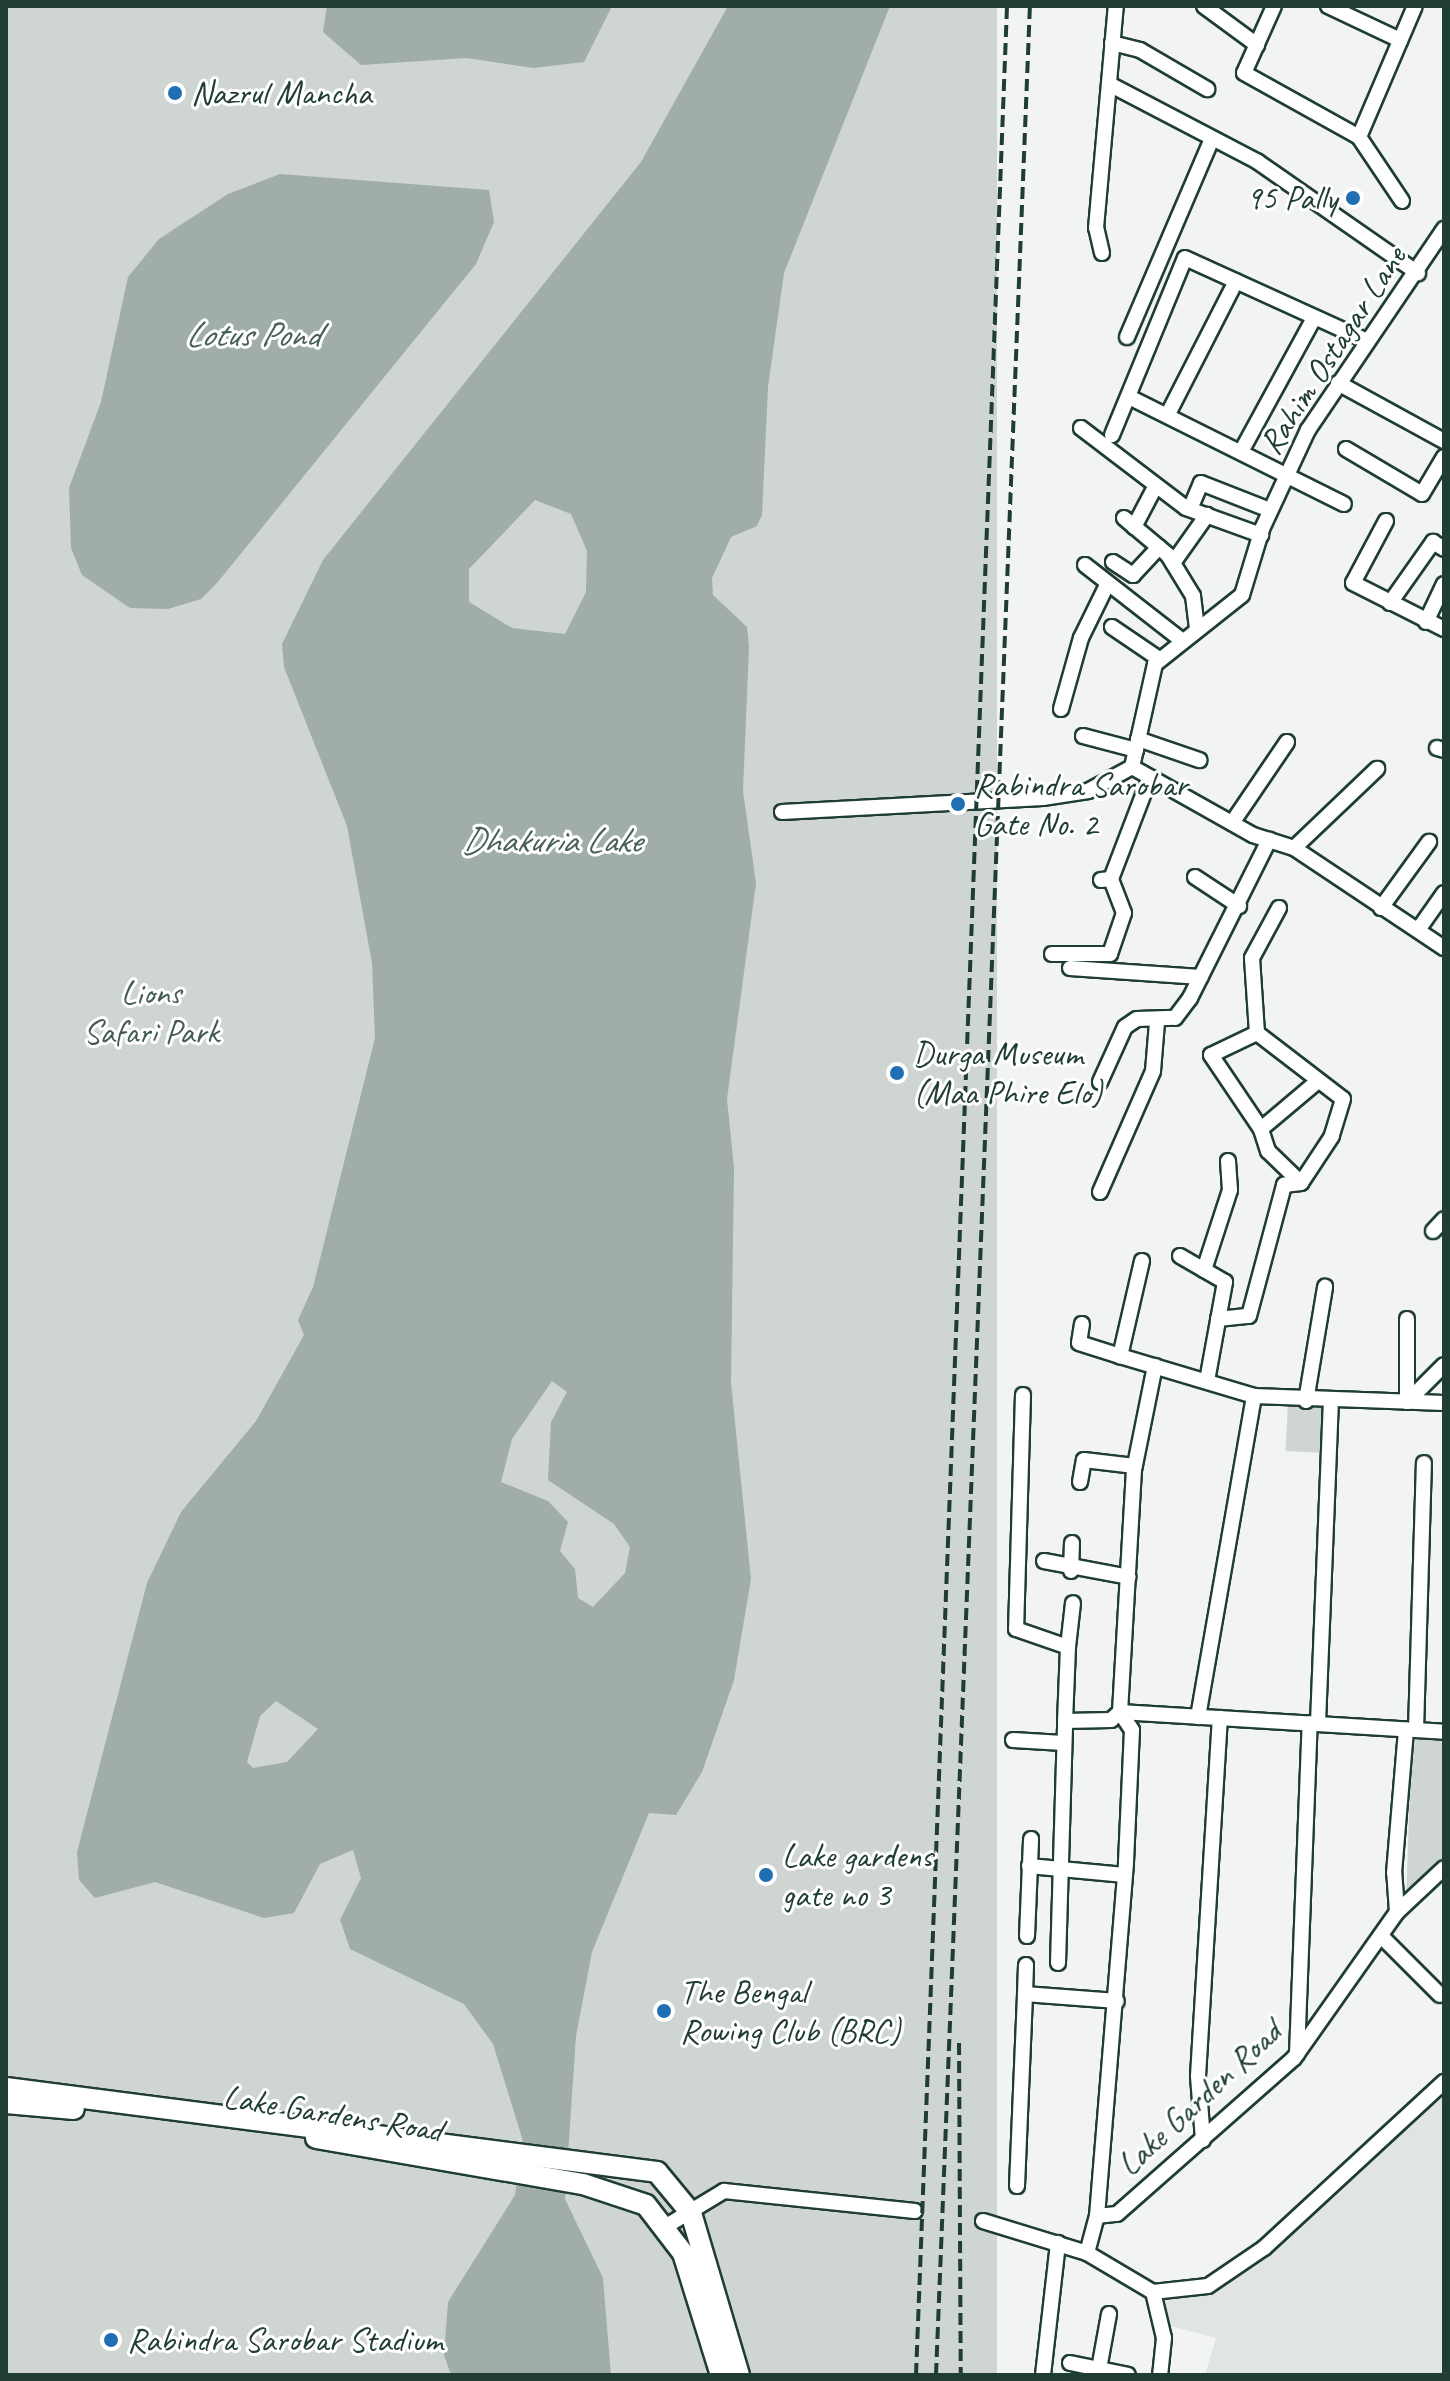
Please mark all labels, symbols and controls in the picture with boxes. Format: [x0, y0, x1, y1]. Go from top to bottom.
place label: Nazrul Mancha [191, 73, 371, 113]
marker: Nazrul Mancha [166, 84, 184, 102]
place label: 95 Pally [1246, 178, 1337, 218]
marker: 95 Pally [1344, 189, 1362, 207]
street label: Rahim Ostagar Lane [1249, 238, 1415, 462]
water label: Lotus Pond [186, 313, 318, 357]
place label: Rabindra Sarobar Gate No. 2 [974, 764, 1187, 844]
marker: Rabindra Sarobar Gate No. 2 [949, 795, 967, 813]
water label: Dhakuria Lake [461, 819, 641, 863]
park label: Lions Safari Park [83, 972, 219, 1052]
place label: Durga Museum (Maa Phire Elo) [913, 1033, 1102, 1112]
marker: Durga Museum (Maa Phire Elo) [888, 1064, 906, 1082]
place label: Lake gardens gate no 3 [782, 1835, 934, 1914]
marker: Lake gardens gate no 3 [757, 1866, 775, 1884]
place label: The Bengal Rowing Club (BRC) [680, 1971, 900, 2050]
marker: The Bengal Rowing Club (BRC) [655, 2002, 673, 2020]
street label: Lake Garden Road [1108, 2012, 1290, 2184]
street label: Lake Gardens Road [221, 2076, 445, 2150]
place label: Rabindra Sarobar Stadium [127, 2320, 443, 2360]
marker: Rabindra Sarobar Stadium [102, 2331, 120, 2349]

